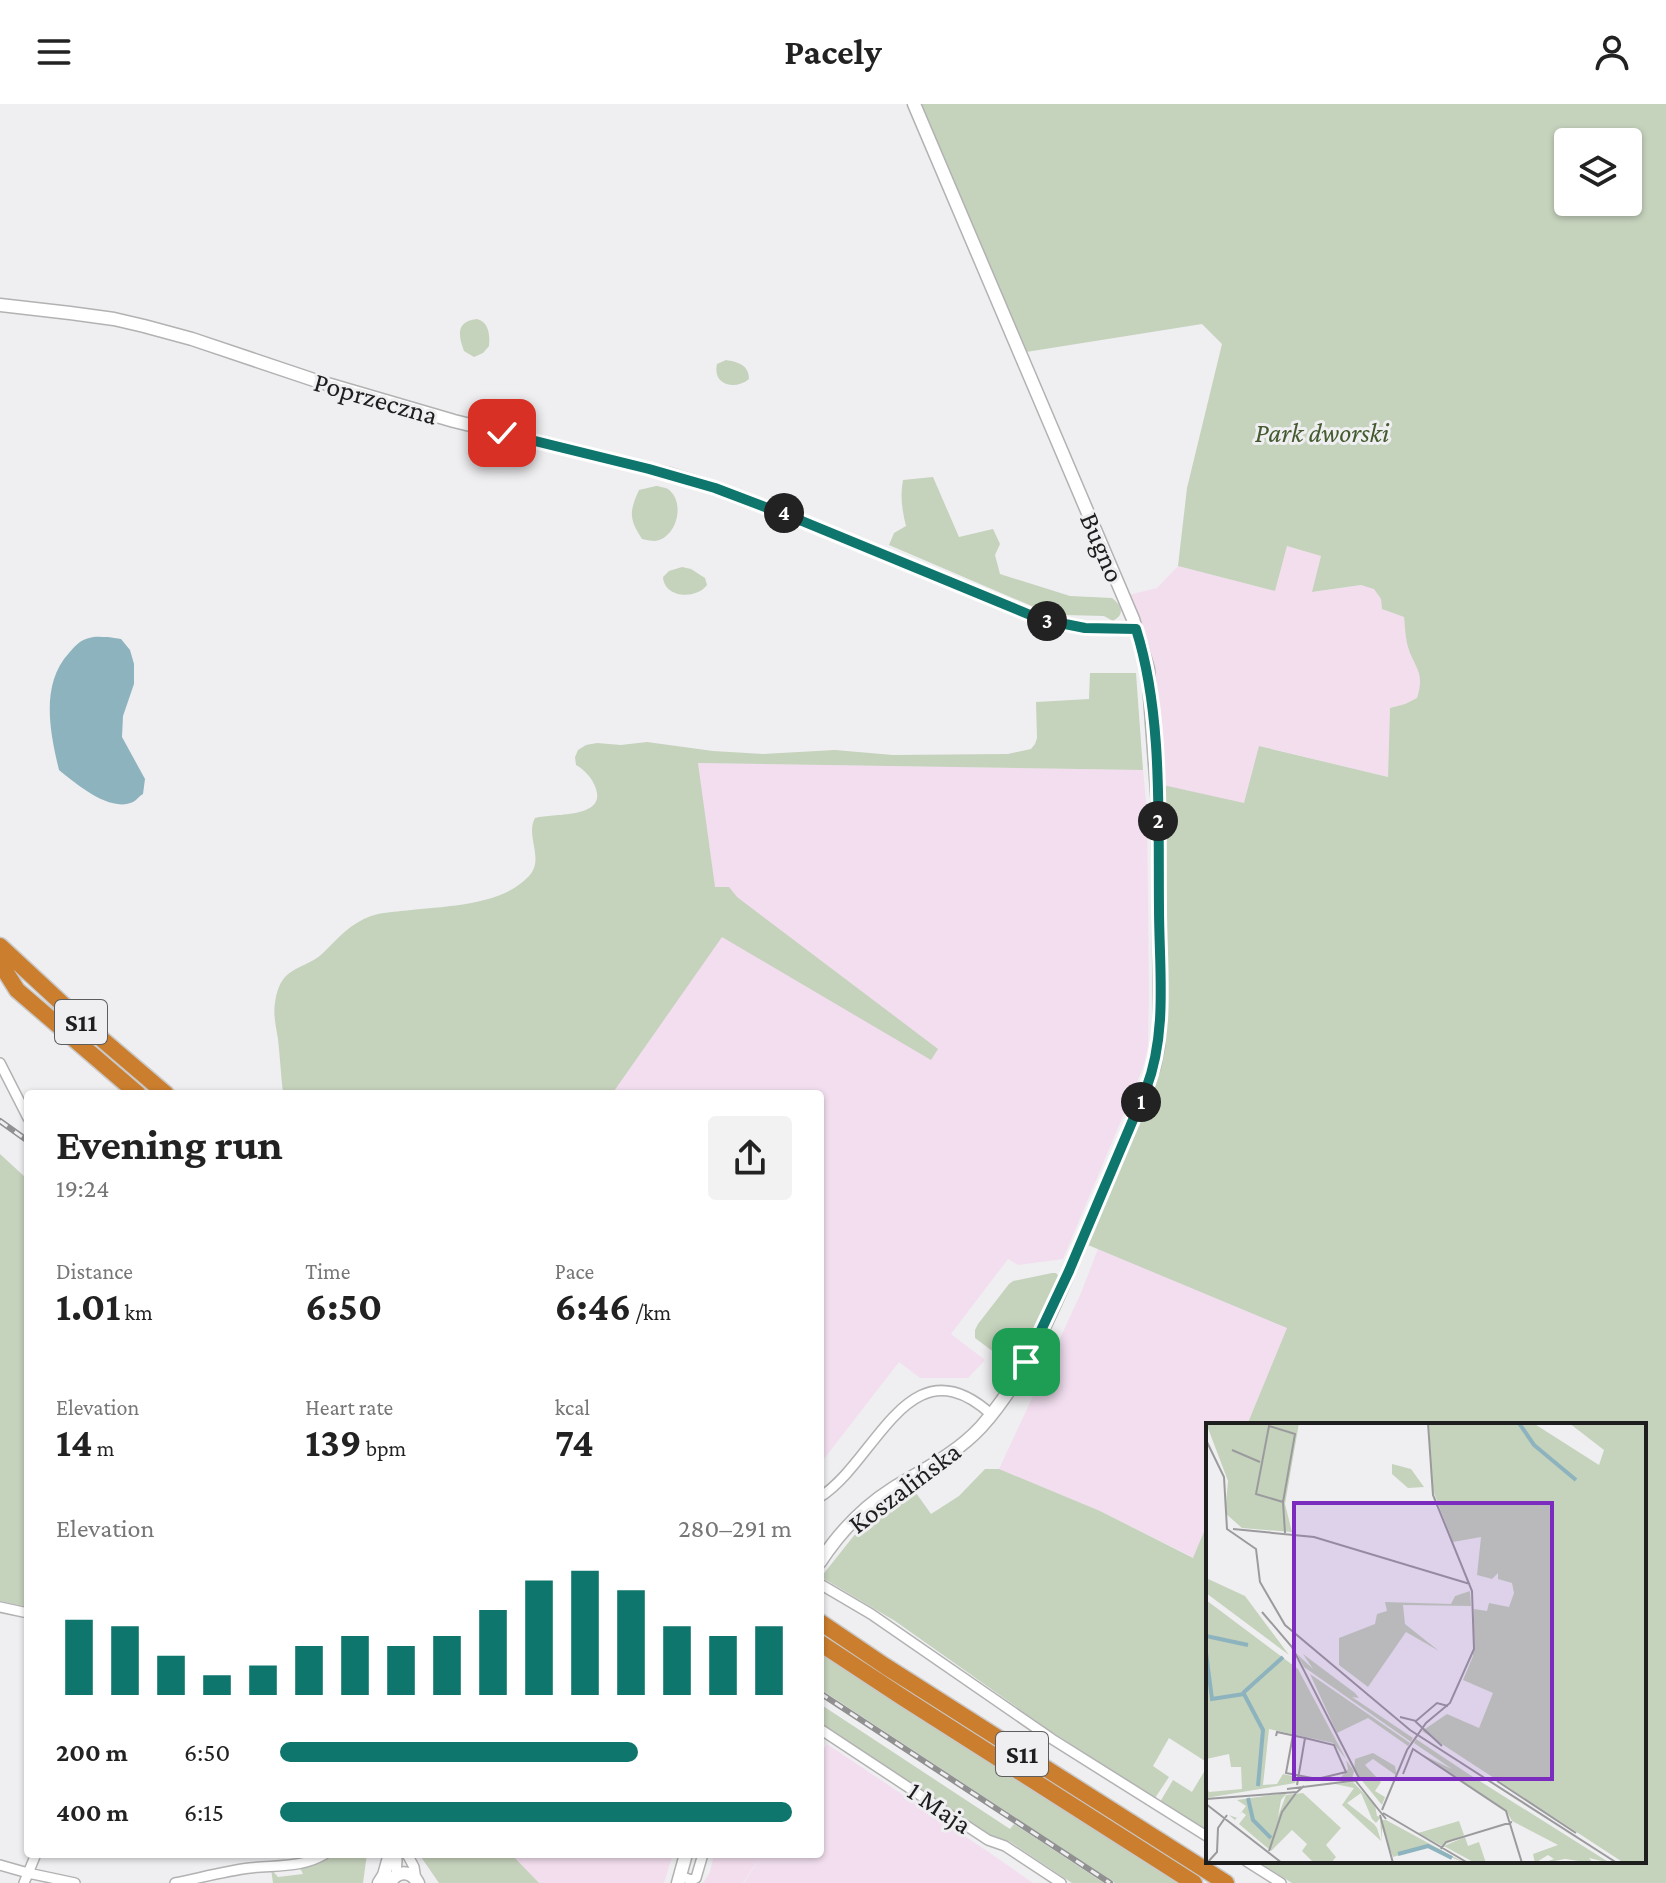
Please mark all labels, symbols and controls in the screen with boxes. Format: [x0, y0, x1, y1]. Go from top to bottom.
icon: menu [32, 30, 76, 74]
icon: person [1590, 30, 1634, 74]
text: Pacely [784, 32, 882, 72]
map controls [1554, 128, 1642, 216]
button: layers [1554, 128, 1642, 216]
street label: Poprzeczna [310, 366, 441, 431]
pin [468, 399, 536, 467]
icon: check [480, 411, 524, 455]
park label: Park dworski [1255, 417, 1390, 448]
pin: 4 [764, 493, 804, 533]
text: 4 [778, 500, 790, 525]
street label: Bugno [1074, 508, 1131, 587]
pin: 3 [1027, 601, 1067, 641]
text: 3 [1042, 608, 1052, 633]
pin: 2 [1138, 801, 1178, 841]
text: 2 [1152, 808, 1164, 833]
road number: S11 [55, 1000, 107, 1044]
pin: 1 [1121, 1082, 1161, 1122]
text: 1 [1137, 1089, 1145, 1114]
button: share [708, 1116, 792, 1200]
text: Evening run [56, 1120, 283, 1168]
text: 19:24 [56, 1174, 109, 1203]
text: Distance [56, 1259, 133, 1284]
text: Time [305, 1259, 350, 1284]
text: Pace [555, 1259, 594, 1284]
text: 1.01 [56, 1284, 120, 1329]
text: 6:50 [305, 1284, 382, 1329]
text: 6:46 [555, 1284, 631, 1329]
text: km [120, 1300, 153, 1325]
text: /km [631, 1300, 671, 1325]
pin [992, 1328, 1060, 1396]
icon: arrive [1004, 1340, 1048, 1384]
text: Elevation [56, 1395, 139, 1420]
text: Heart rate [305, 1395, 393, 1420]
text: kcal [555, 1395, 590, 1420]
text: 14 [56, 1420, 93, 1465]
text: 139 [305, 1420, 362, 1465]
text: 74 [555, 1420, 594, 1465]
inset map [1206, 1423, 1646, 1863]
street label: Koszalińska [842, 1435, 967, 1540]
text: m [93, 1436, 114, 1461]
text: bpm [362, 1436, 406, 1461]
text: Elevation [56, 1514, 154, 1543]
text: 280–291 m [678, 1514, 792, 1543]
road number: S11 [996, 1732, 1048, 1776]
text: 200 m [56, 1738, 128, 1767]
text: 6:50 [184, 1738, 230, 1767]
street label: 1 Maja [902, 1775, 978, 1840]
text: 400 m [56, 1798, 129, 1827]
text: 6:15 [184, 1798, 224, 1827]

